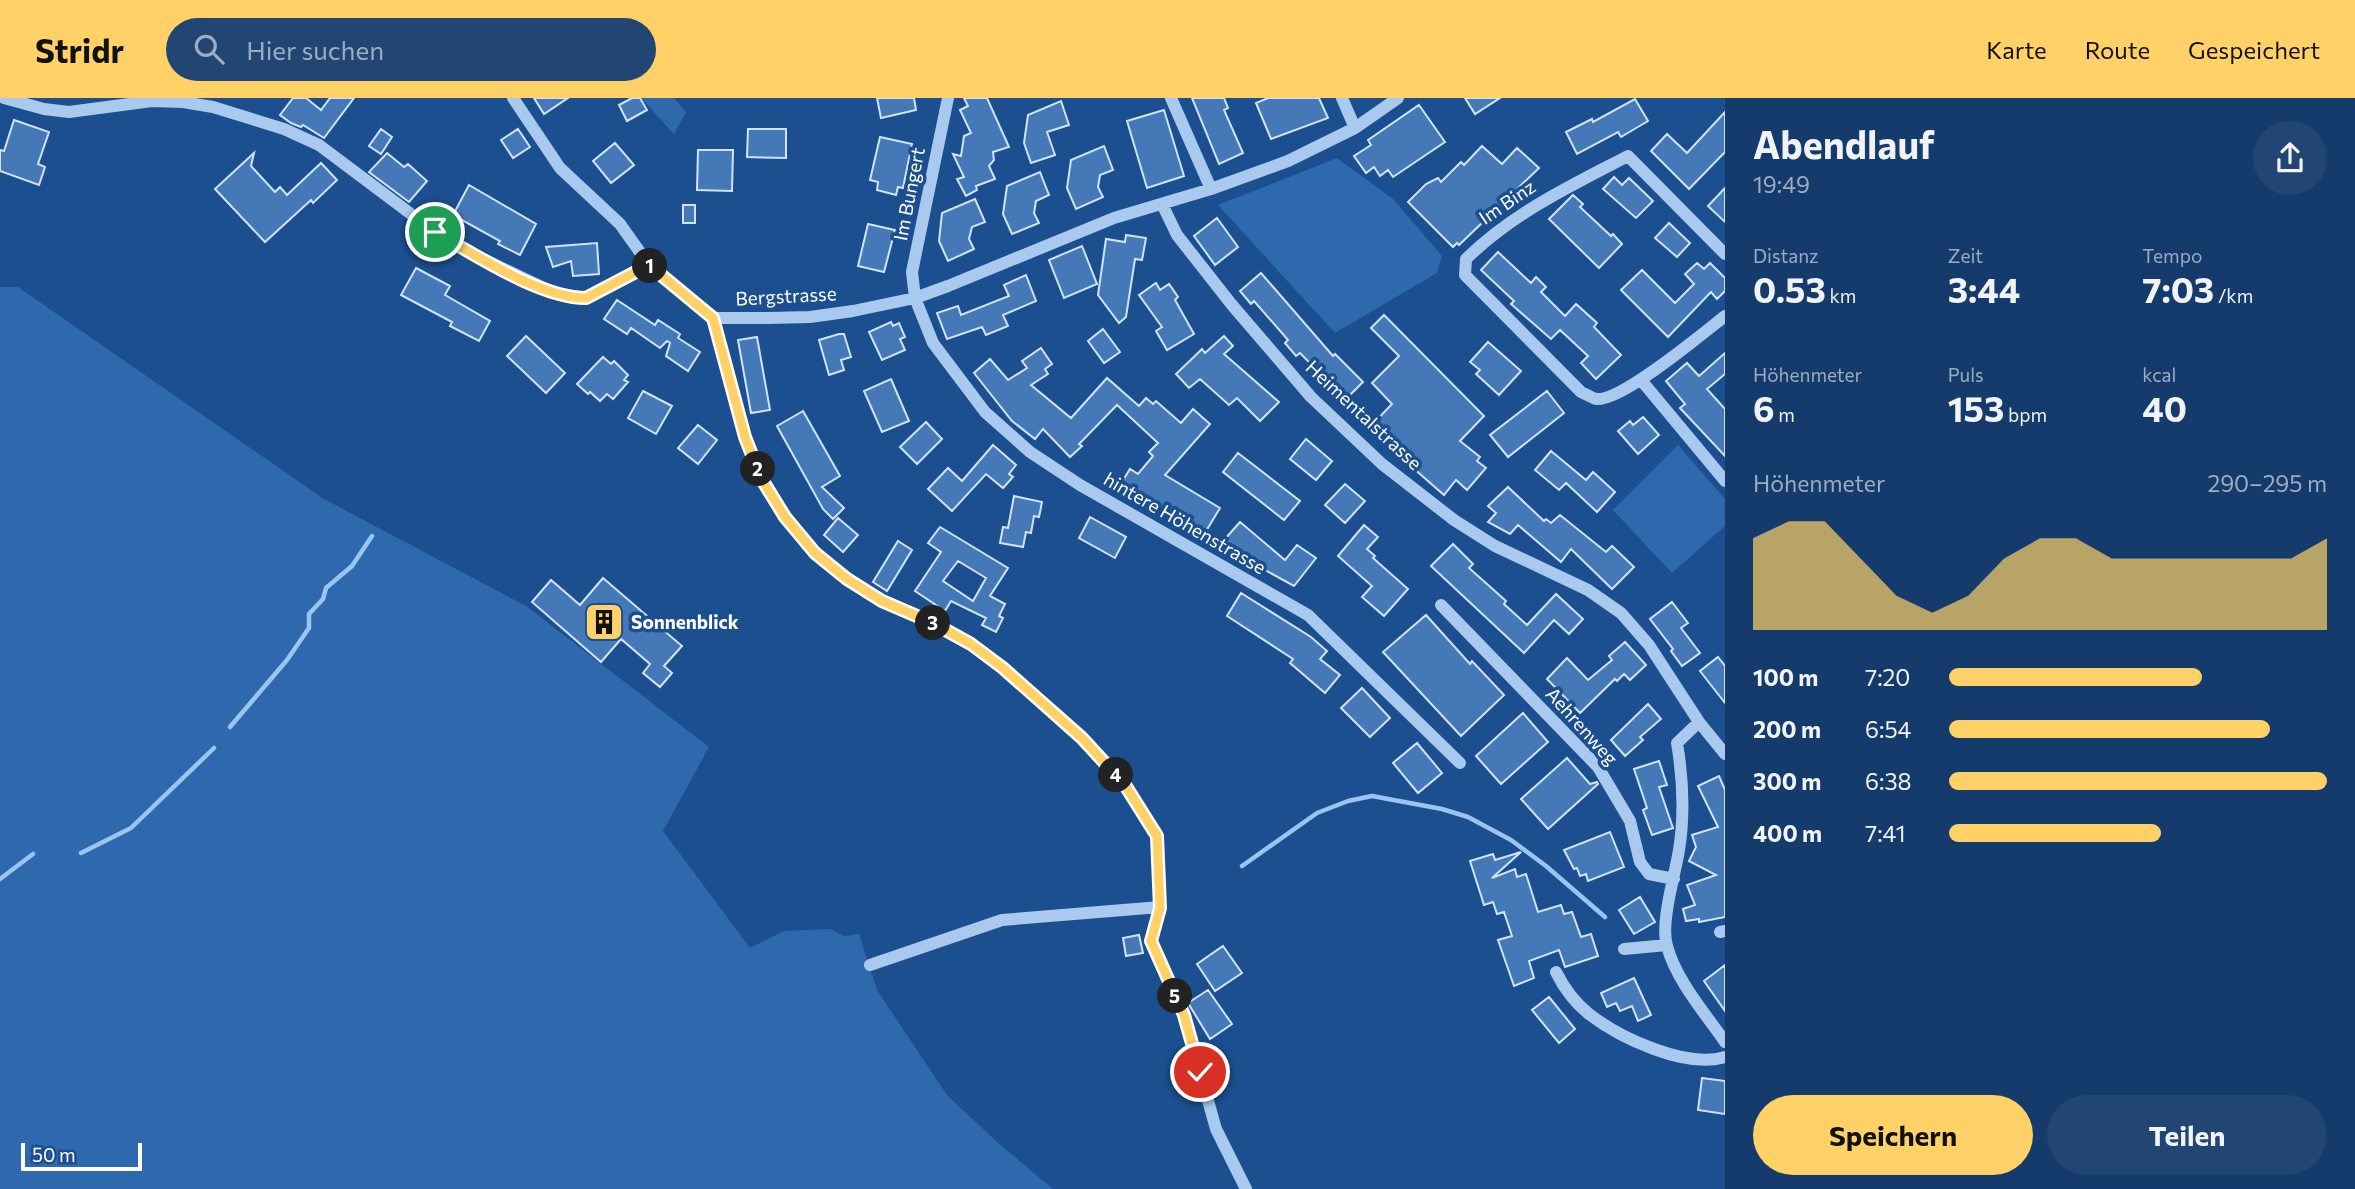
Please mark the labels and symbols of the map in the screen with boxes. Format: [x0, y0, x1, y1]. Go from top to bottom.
street label: Im Bungert [888, 145, 929, 243]
street label: Im Binz [1474, 174, 1539, 229]
pin [405, 202, 465, 262]
pin: 1 [632, 248, 668, 284]
street label: Bergstrasse [735, 281, 837, 310]
street label: Heimentalstrasse [1302, 355, 1427, 474]
pin: 2 [740, 452, 776, 486]
street label: hintere Höhenstrasse [1100, 467, 1271, 578]
building icon: Sonnenblick [583, 601, 625, 643]
pin: 3 [916, 606, 950, 640]
place label: Sonnenblick [631, 610, 739, 633]
street label: Aehrenweg [1541, 682, 1623, 769]
pin: 4 [1098, 758, 1134, 792]
pin: 5 [1158, 978, 1192, 1014]
pin [1170, 1042, 1230, 1102]
scale bar [21, 1140, 142, 1172]

